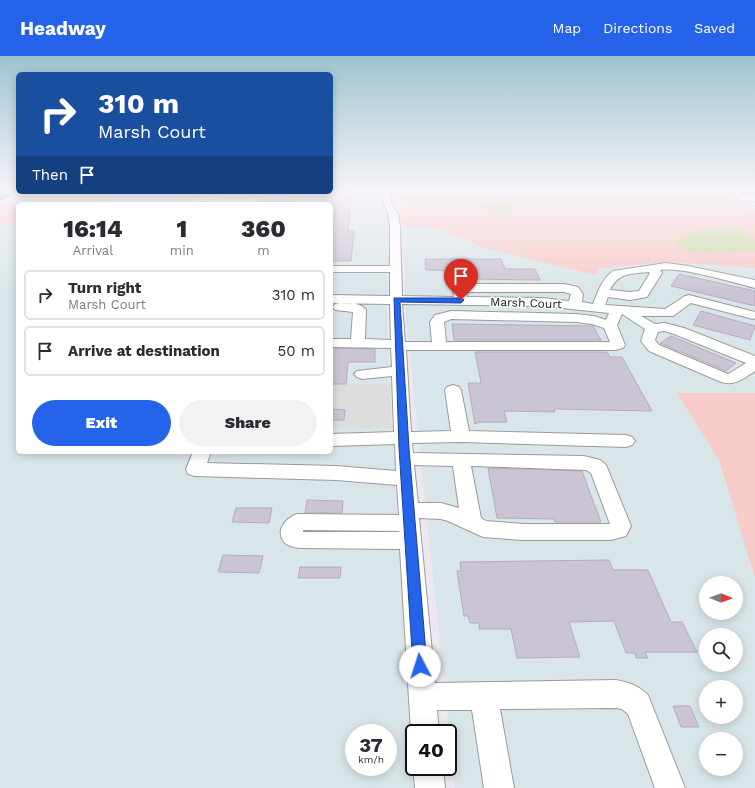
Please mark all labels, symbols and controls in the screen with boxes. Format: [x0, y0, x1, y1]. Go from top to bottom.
text: Headway [20, 17, 106, 40]
text: Map [553, 20, 581, 36]
text: Directions [603, 20, 672, 36]
text: Saved [694, 20, 735, 36]
text: 310 m [98, 87, 179, 120]
icon: right [32, 88, 84, 140]
text: Marsh Court [98, 121, 206, 142]
icon: arrive [76, 164, 98, 186]
text: Then [32, 166, 68, 184]
text: 16:14 [63, 215, 123, 243]
text: 1 [176, 215, 187, 243]
text: 360 [241, 215, 286, 243]
text: Arrival [73, 243, 113, 258]
text: min [170, 243, 194, 258]
text: m [257, 243, 270, 258]
pin [444, 259, 478, 300]
icon: arrive [450, 265, 472, 287]
text: Turn right [68, 279, 141, 297]
icon: right [34, 284, 56, 306]
text: 310 m [272, 286, 315, 304]
street label: Marsh Court [490, 295, 562, 311]
text: Marsh Court [68, 297, 146, 312]
icon: arrive [34, 340, 56, 362]
text: Arrive at destination [68, 342, 220, 360]
text: 50 m [278, 342, 315, 360]
button: Exit [32, 400, 171, 446]
button: Share [179, 400, 317, 446]
north arrow [699, 576, 743, 620]
map controls [699, 576, 743, 776]
button: search [699, 628, 743, 672]
position arrow [399, 645, 441, 687]
button: + [699, 680, 743, 724]
speed limit sign: 40 [405, 724, 457, 776]
button: − [699, 732, 743, 776]
text: 37 [359, 733, 383, 757]
text: km/h [358, 754, 384, 765]

